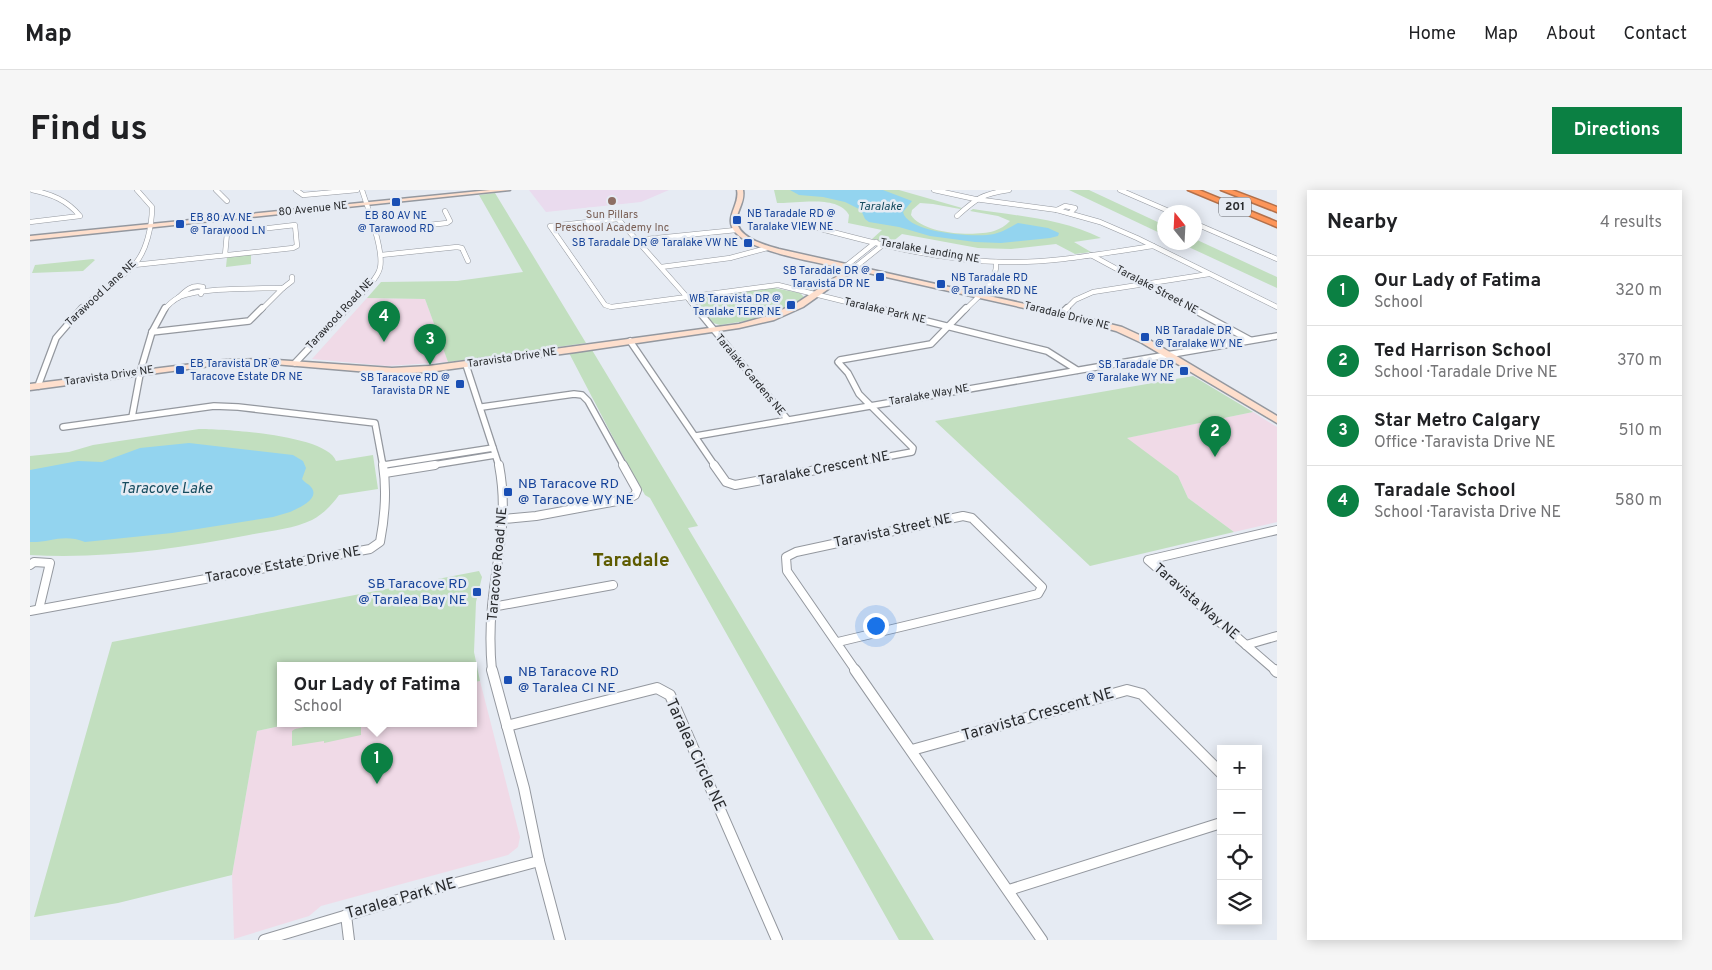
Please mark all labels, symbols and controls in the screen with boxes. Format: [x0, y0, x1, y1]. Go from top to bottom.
text: Map [25, 20, 72, 50]
text: Home [1408, 23, 1456, 46]
text: Map [1484, 23, 1518, 46]
text: About [1546, 23, 1595, 46]
text: Contact [1623, 23, 1687, 46]
button: Directions [1552, 107, 1682, 154]
text: Find us [30, 108, 148, 152]
marker: Sun Pillars Preschool Academy Inc [606, 195, 618, 207]
marker: EB 80 AV NE @ Tarawood RD [390, 196, 402, 208]
street label: 80 Avenue NE [278, 198, 348, 220]
road number: 201 [1219, 198, 1251, 216]
water label: Taralake [858, 199, 903, 215]
north arrow [1157, 205, 1202, 250]
place label: NB Taradale RD @ Taralake VIEW NE [747, 207, 835, 234]
place label: Sun Pillars Preschool Academy Inc [555, 208, 669, 235]
place label: EB 80 AV NE @ Tarawood RD [358, 209, 434, 236]
text: Nearby [1327, 209, 1398, 236]
place label: EB 80 AV NE @ Tarawood LN [190, 211, 266, 238]
text: 4 results [1600, 213, 1662, 233]
marker: NB Taradale RD @ Taralake VIEW NE [731, 214, 743, 226]
marker: EB 80 AV NE @ Tarawood LN [174, 218, 186, 230]
street label: Taralake Landing NE [879, 235, 981, 267]
place label: SB Taradale DR @ Taralake VW NE [572, 236, 738, 250]
marker: SB Taradale DR @ Taralake VW NE [742, 237, 754, 249]
street label: Tarawood Lane NE [63, 257, 139, 329]
street label: Taralake Street NE [1113, 262, 1201, 318]
place label: SB Taradale DR @ Taravista DR NE [783, 264, 870, 291]
text: Our Lady of Fatima [1374, 269, 1541, 293]
marker: SB Taradale DR @ Taravista DR NE [874, 271, 886, 283]
place label: NB Taradale RD @ Taralake RD NE [951, 271, 1038, 298]
street label: Tarawood Road NE [303, 275, 377, 353]
marker: NB Taradale RD @ Taralake RD NE [935, 278, 947, 290]
text: 1 [1340, 281, 1346, 301]
text: 320 m [1615, 281, 1662, 301]
place label: WB Taravista DR @ Taralake TERR NE [689, 292, 781, 319]
text: School [1374, 293, 1423, 313]
street label: Taralake Park NE [843, 295, 927, 327]
marker: WB Taravista DR @ Taralake TERR NE [785, 299, 797, 311]
street label: Taradale Drive NE [1023, 299, 1111, 333]
pin: 4 [368, 301, 400, 342]
pin: 3 [414, 324, 446, 365]
place label: NB Taradale DR @ Taralake WY NE [1155, 324, 1243, 351]
street label: Taralake Gardens NE [712, 331, 788, 419]
marker: NB Taradale DR @ Taralake WY NE [1139, 331, 1151, 343]
text: Ted Harrison School [1374, 339, 1552, 363]
street label: Taravista Drive NE [466, 345, 558, 371]
text: 2 [1338, 351, 1348, 371]
text: 370 m [1617, 351, 1662, 371]
place label: EB Taravista DR @ Taracove Estate DR NE [190, 357, 303, 384]
place label: SB Taradale DR @ Taralake WY NE [1086, 358, 1174, 385]
street label: Taravista Drive NE [63, 363, 155, 389]
text: School · Taradale Drive NE [1374, 363, 1558, 383]
marker: EB Taravista DR @ Taracove Estate DR NE [174, 364, 186, 376]
marker: SB Taradale DR @ Taralake WY NE [1178, 365, 1190, 377]
place label: SB Taracove RD @ Taravista DR NE [360, 371, 450, 398]
marker: SB Taracove RD @ Taravista DR NE [454, 378, 466, 390]
street label: Taralake Way NE [888, 381, 970, 409]
text: Star Metro Calgary [1374, 409, 1541, 433]
pin: 2 [1199, 416, 1231, 457]
text: 3 [1338, 421, 1348, 441]
text: 510 m [1619, 421, 1662, 441]
text: Office · Taravista Drive NE [1374, 433, 1556, 453]
street label: Taralake Crescent NE [757, 448, 891, 490]
place label: NB Taracove RD @ Taracove WY NE [518, 476, 634, 509]
text: Taradale School [1374, 479, 1516, 503]
water label: Taracove Lake [120, 480, 212, 499]
marker: NB Taracove RD @ Taracove WY NE [502, 486, 514, 498]
text: 4 [1338, 491, 1348, 511]
text: 580 m [1615, 491, 1662, 511]
text: School · Taravista Drive NE [1374, 503, 1561, 523]
street label: Taracove Road NE [485, 506, 511, 622]
street label: Taravista Street NE [832, 510, 954, 552]
street label: Taracove Estate Drive NE [204, 543, 362, 587]
district label: Taradale [593, 549, 669, 573]
street label: Taravista Way NE [1150, 560, 1242, 644]
place label: SB Taracove RD @ Taralea Bay NE [358, 576, 467, 609]
marker: SB Taracove RD @ Taralea Bay NE [471, 586, 483, 598]
your location [863, 613, 889, 639]
popup [277, 662, 477, 727]
place label: NB Taracove RD @ Taralea CI NE [518, 664, 619, 697]
text: Our Lady of Fatima [293, 673, 461, 697]
marker: NB Taracove RD @ Taralea CI NE [502, 674, 514, 686]
street label: Taravista Crescent NE [960, 684, 1116, 746]
street label: Taralea Circle NE [660, 696, 730, 814]
text: School [293, 697, 342, 717]
pin: 1 [361, 743, 393, 784]
map controls [1217, 745, 1262, 925]
button: + [1217, 745, 1262, 790]
button: − [1217, 790, 1262, 835]
button: locate [1217, 835, 1262, 880]
street label: Taralea Park NE [344, 874, 458, 924]
button: layers [1217, 880, 1262, 925]

